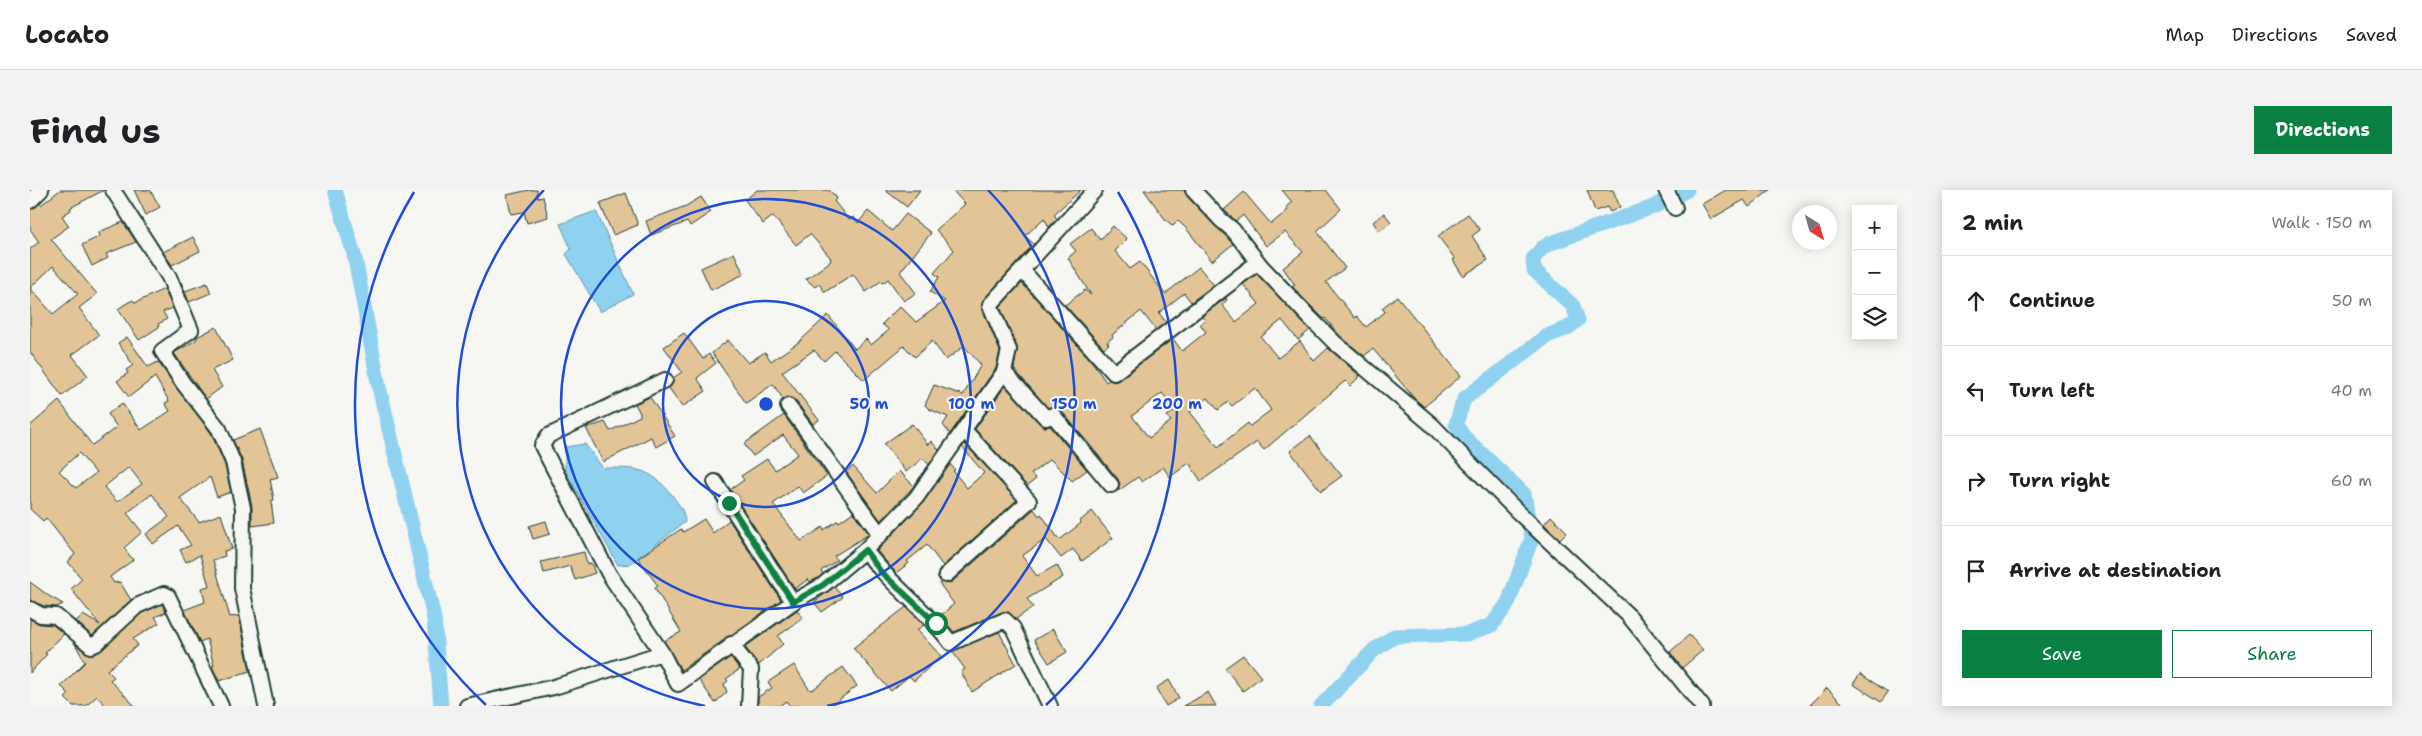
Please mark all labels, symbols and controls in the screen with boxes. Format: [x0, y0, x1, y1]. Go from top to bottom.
text: Locato [25, 19, 109, 51]
text: Map [2166, 23, 2204, 47]
text: Directions [2232, 23, 2318, 47]
text: Saved [2346, 23, 2397, 47]
button: Directions [2254, 106, 2392, 154]
text: Find us [30, 107, 161, 154]
north arrow [1792, 205, 1837, 250]
map controls [1852, 205, 1897, 340]
button: + [1852, 205, 1897, 250]
text: 2 min [1962, 209, 2023, 237]
text: Walk · 150 m [2271, 212, 2372, 233]
button: − [1852, 250, 1897, 295]
icon: ahead [1962, 287, 1990, 315]
text: Continue [2009, 288, 2095, 313]
text: 50 m [2332, 290, 2372, 311]
button: layers [1852, 295, 1897, 340]
icon: left [1962, 377, 1990, 405]
text: Turn left [2009, 378, 2095, 403]
text: 40 m [2330, 380, 2372, 401]
text: 50 m [850, 394, 889, 414]
text: 100 m [948, 394, 994, 414]
text: 150 m [1051, 394, 1097, 414]
text: 200 m [1152, 394, 1202, 414]
centre of rings [757, 395, 775, 413]
icon: right [1962, 467, 1990, 495]
text: Turn right [2009, 468, 2110, 493]
text: 60 m [2331, 470, 2372, 491]
route end [718, 492, 741, 515]
icon: arrive [1962, 557, 1990, 585]
text: Arrive at destination [2009, 558, 2221, 583]
route start [925, 612, 948, 635]
button: Save [1962, 630, 2162, 678]
button: Share [2172, 630, 2372, 678]

